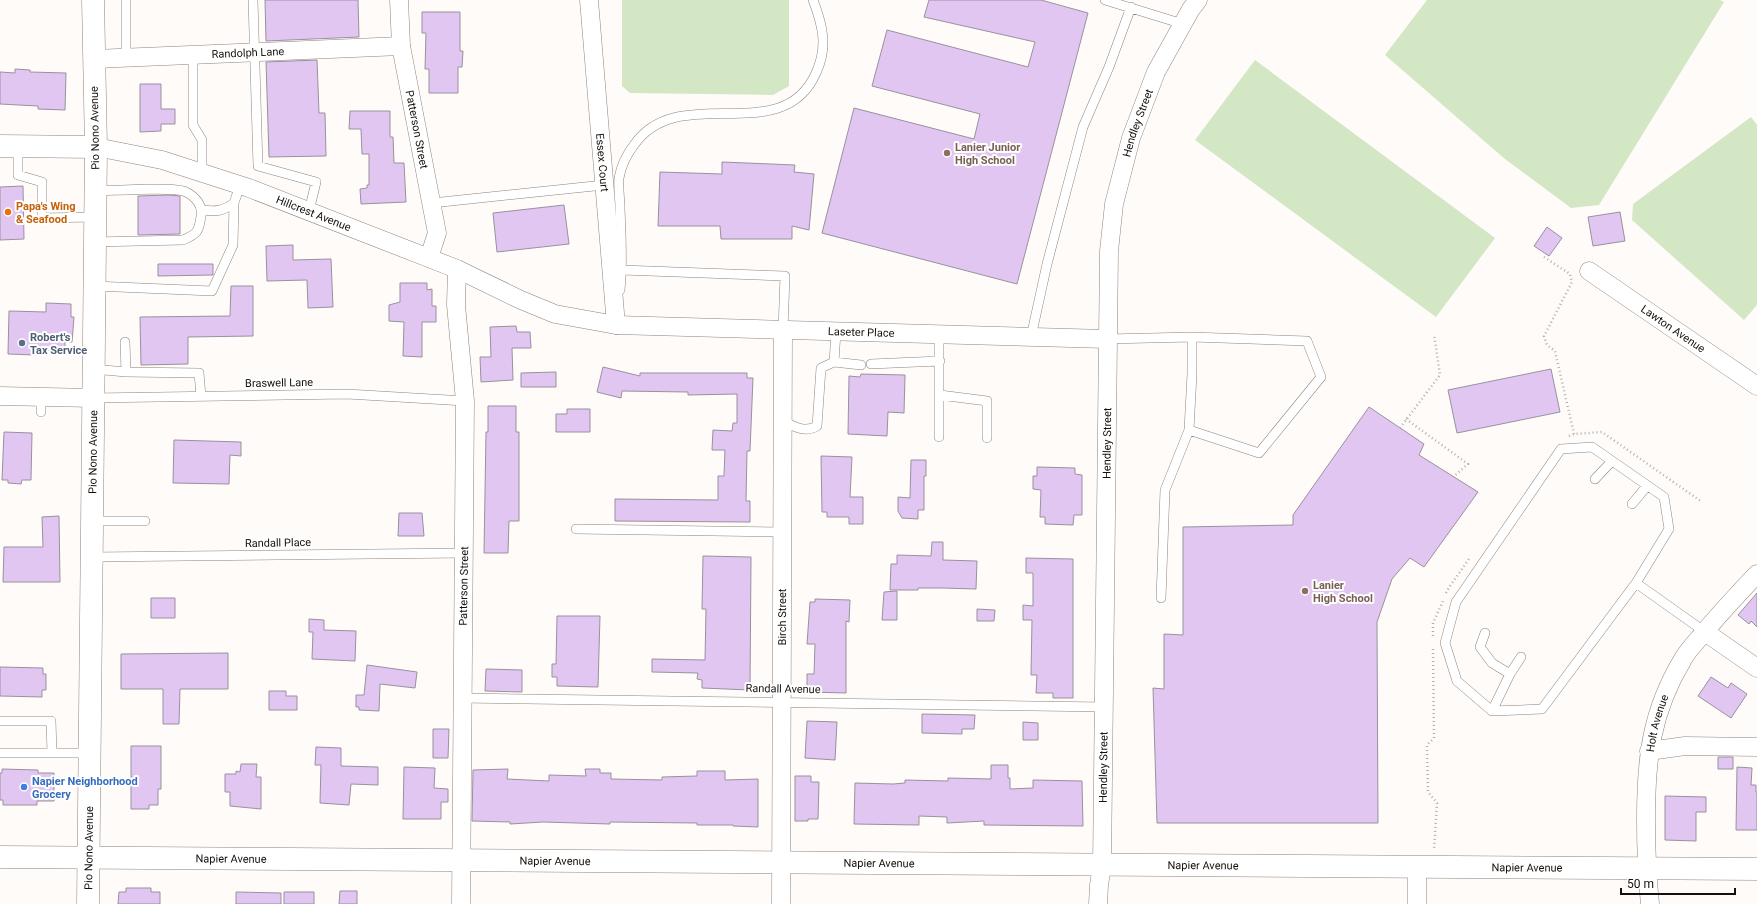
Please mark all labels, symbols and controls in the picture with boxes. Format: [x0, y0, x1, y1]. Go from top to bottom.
street label: Randolph Lane [211, 44, 285, 61]
street label: Pio Nono Avenue [88, 86, 102, 170]
street label: Hendley Street [1120, 87, 1156, 158]
street label: Patterson Street [403, 89, 431, 170]
street label: Essex Court [594, 133, 611, 193]
place label: Lanier Junior High School [955, 141, 1020, 167]
marker: Lanier Junior High School [942, 148, 952, 158]
street label: Hillcrest Avenue [274, 193, 353, 234]
place label: Papa's Wing & Seafood [16, 200, 75, 226]
marker: Papa's Wing & Seafood [3, 207, 13, 217]
street label: Lawton Avenue [1639, 302, 1708, 355]
street label: Laseter Place [828, 325, 895, 339]
place label: Robert's Tax Service [30, 331, 87, 357]
marker: Robert's Tax Service [17, 338, 27, 348]
street label: Braswell Lane [245, 376, 313, 390]
street label: Hendley Street [1100, 407, 1114, 479]
street label: Pio Nono Avenue [86, 410, 100, 494]
street label: Randall Place [245, 536, 311, 550]
street label: Patterson Street [457, 546, 471, 626]
place label: Lanier High School [1313, 579, 1373, 605]
marker: Lanier High School [1300, 586, 1310, 596]
street label: Birch Street [775, 588, 789, 645]
street label: Randall Avenue [745, 682, 821, 696]
street label: Holt Avenue [1643, 692, 1671, 753]
street label: Hendley Street [1096, 731, 1110, 803]
place label: Napier Neighborhood Grocery [32, 775, 138, 801]
marker: Napier Neighborhood Grocery [19, 782, 29, 792]
street label: Pio Nono Avenue [82, 806, 96, 890]
street label: Napier Avenue [195, 852, 267, 865]
street label: Napier Avenue [519, 854, 591, 868]
street label: Napier Avenue [843, 856, 915, 870]
street label: Napier Avenue [1167, 858, 1239, 872]
street label: Napier Avenue [1491, 861, 1563, 874]
scale bar [1621, 870, 1735, 896]
text: 50 m [1627, 877, 1654, 891]

